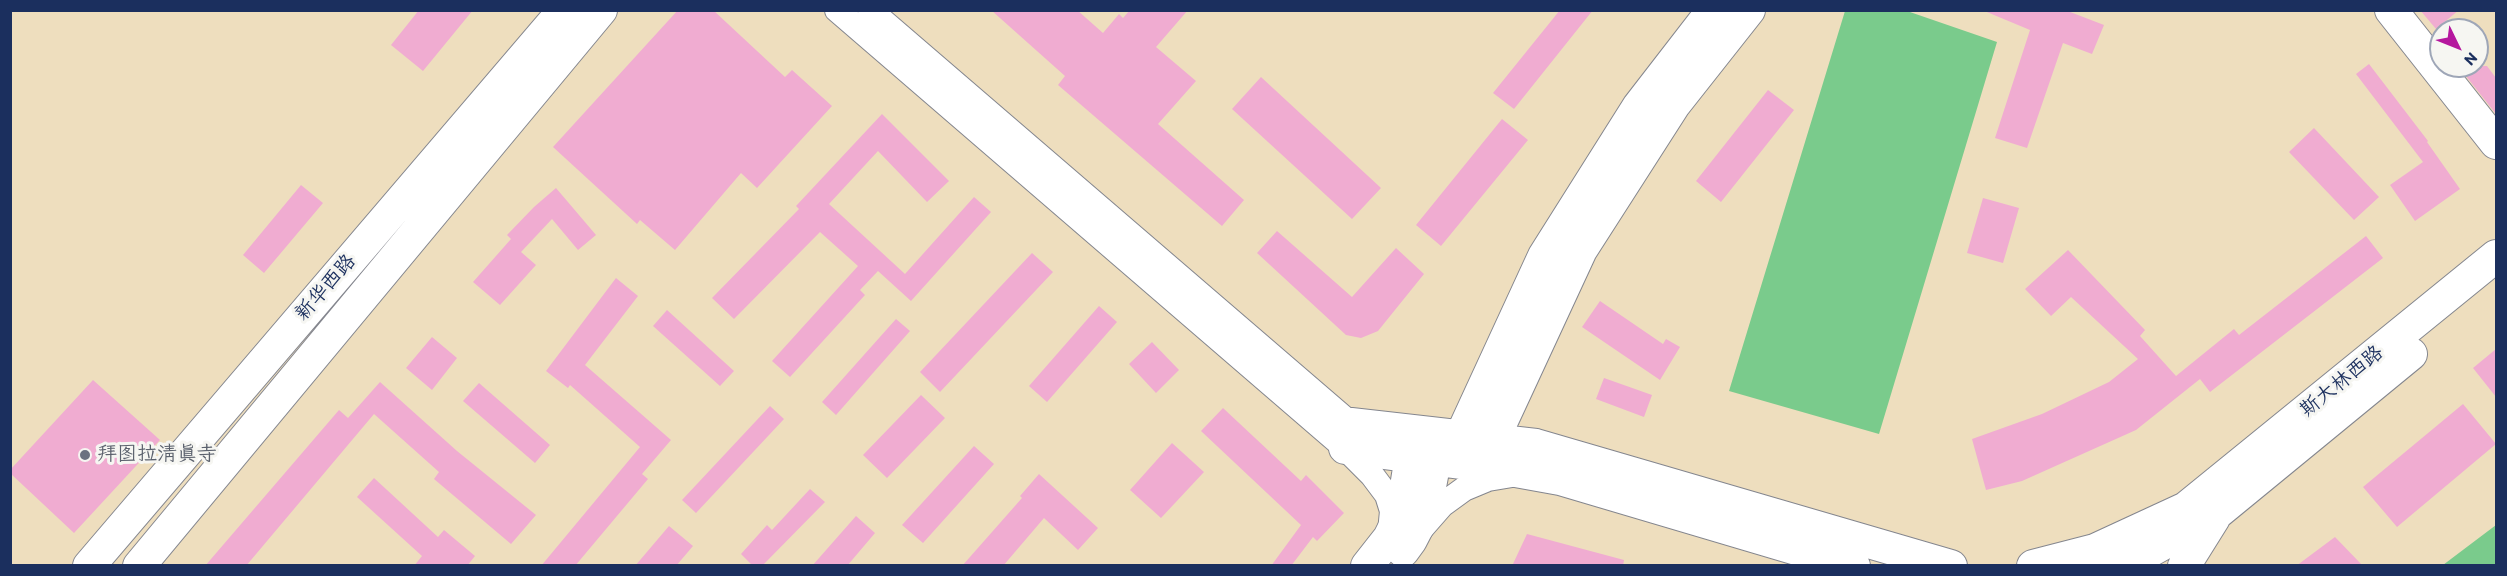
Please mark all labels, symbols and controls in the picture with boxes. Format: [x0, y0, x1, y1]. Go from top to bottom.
north arrow [2429, 18, 2489, 78]
text: N [2460, 49, 2482, 70]
street label: 新华西路 [291, 250, 361, 326]
street label: 斯大林西路 [2296, 341, 2388, 423]
place label: 拜图拉清真寺 [97, 443, 217, 467]
marker: 拜图拉清真寺 [78, 448, 92, 462]

